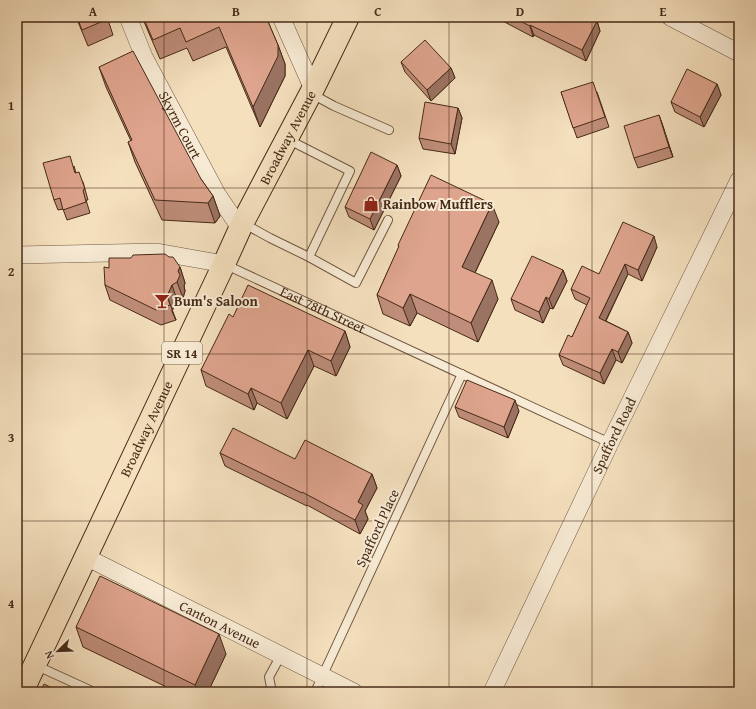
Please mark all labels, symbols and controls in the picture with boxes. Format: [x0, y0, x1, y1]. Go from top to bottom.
text: A [89, 2, 98, 21]
text: B [232, 2, 240, 21]
text: C [374, 2, 382, 21]
text: D [516, 2, 524, 21]
text: E [660, 2, 667, 21]
street label: Broadway Avenue [254, 86, 321, 188]
street label: Skyrm Court [154, 87, 206, 162]
text: 1 [8, 96, 14, 115]
place label: Rainbow Mufflers [383, 194, 493, 214]
shop icon: Rainbow Mufflers [362, 195, 380, 213]
text: 2 [8, 262, 15, 281]
street label: East 78th Street [277, 281, 369, 338]
place label: Bum's Saloon [174, 291, 258, 311]
bar icon: Bum's Saloon [153, 292, 171, 310]
road number: SR 14 [162, 342, 202, 364]
street label: Broadway Avenue [115, 377, 178, 480]
street label: Spafford Road [587, 393, 641, 477]
text: 3 [8, 428, 14, 447]
street label: Spafford Place [350, 485, 404, 570]
text: 4 [8, 594, 15, 613]
street label: Canton Avenue [176, 596, 264, 653]
north arrow [38, 631, 78, 671]
text: N [40, 648, 58, 661]

